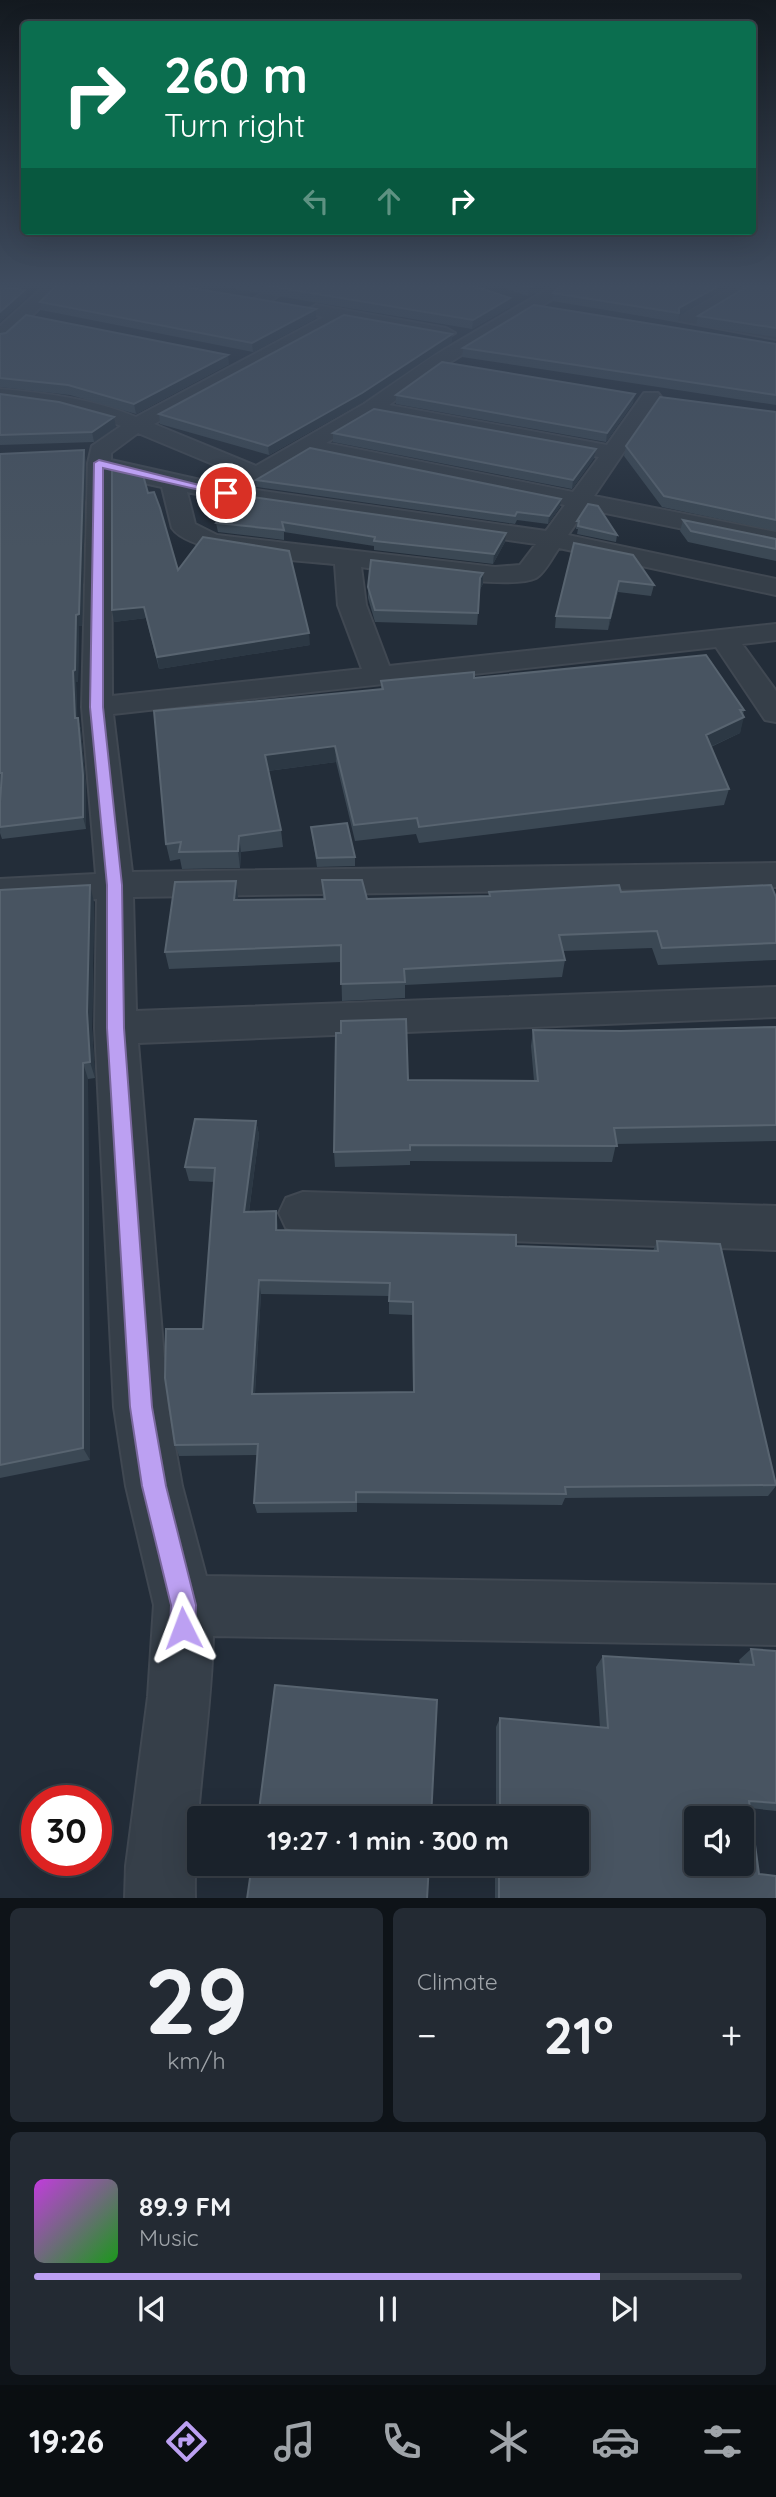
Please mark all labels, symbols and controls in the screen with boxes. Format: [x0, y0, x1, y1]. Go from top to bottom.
text: 260 m [164, 44, 308, 105]
icon: right [49, 49, 140, 140]
text: Turn right [164, 105, 305, 145]
icon: left [297, 182, 335, 220]
icon: ahead [370, 182, 408, 220]
icon: right [443, 182, 481, 220]
pin [196, 463, 256, 523]
icon: arrive [207, 474, 245, 512]
position arrow [146, 1591, 220, 1665]
speed limit sign: 30 [21, 1785, 112, 1876]
map controls [684, 1806, 754, 1876]
button: sound [684, 1806, 754, 1876]
text: 19:27 · 1 min · 300 m [267, 1824, 509, 1857]
text: 29 [145, 1943, 248, 2057]
text: Climate [417, 1967, 498, 1996]
text: 21° [544, 2002, 614, 2067]
text: − [417, 2011, 437, 2059]
text: + [721, 2011, 742, 2059]
text: km/h [167, 2046, 226, 2075]
text: 89.9 FM [139, 2190, 231, 2223]
text: Music [139, 2223, 199, 2252]
icon: previous [133, 2290, 171, 2328]
icon: pause [369, 2290, 407, 2328]
icon: next [605, 2290, 643, 2328]
icon: directions [162, 2417, 211, 2466]
icon: music [270, 2417, 319, 2466]
icon: phone [377, 2417, 426, 2466]
icon: climate [484, 2417, 533, 2466]
icon: car [591, 2417, 640, 2466]
icon: filters [698, 2417, 747, 2466]
text: 19:26 [29, 2421, 104, 2461]

